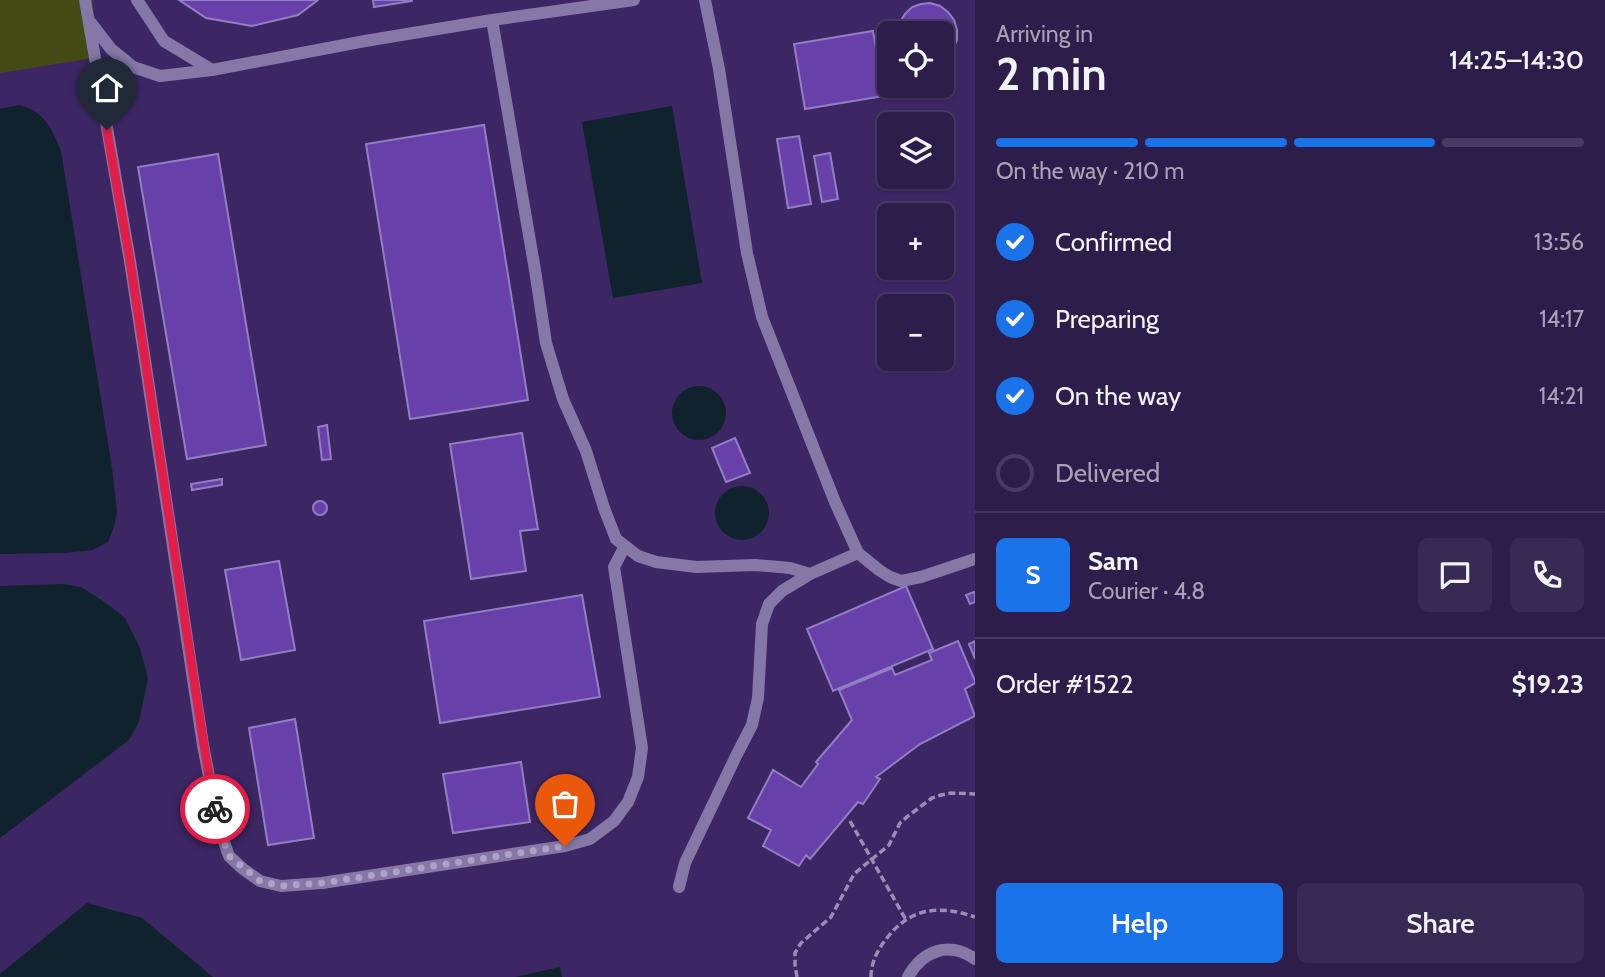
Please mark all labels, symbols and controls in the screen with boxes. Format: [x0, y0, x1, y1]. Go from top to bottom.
text: Arriving in [996, 20, 1093, 48]
map controls [877, 21, 954, 371]
button: locate [877, 21, 954, 98]
text: 14:25–14:30 [1449, 44, 1584, 76]
text: 2 min [996, 46, 1107, 102]
pin [77, 58, 137, 130]
icon: home [88, 69, 126, 107]
button: layers [877, 112, 954, 189]
text: On the way · 210 m [996, 157, 1184, 185]
button: + [877, 203, 954, 280]
icon: check [996, 223, 1034, 261]
text: Confirmed [1055, 226, 1172, 258]
text: 13:56 [1534, 228, 1584, 256]
button: − [877, 294, 954, 371]
icon: check [996, 300, 1034, 338]
text: Preparing [1055, 303, 1159, 335]
text: 14:17 [1539, 305, 1584, 333]
icon: check [996, 377, 1034, 415]
text: On the way [1055, 380, 1181, 412]
text: 14:21 [1539, 382, 1584, 410]
text: Delivered [1055, 457, 1160, 489]
button: chat [1418, 538, 1492, 612]
button: phone [1510, 538, 1584, 612]
text: Sam [1088, 545, 1139, 577]
text: S [1025, 559, 1041, 591]
text: Courier · 4.8 [1088, 577, 1205, 605]
text: Order #1522 [996, 668, 1134, 700]
text: $19.23 [1512, 668, 1584, 700]
courier [180, 774, 250, 844]
pin [535, 774, 595, 846]
icon: bag [546, 785, 584, 823]
icon: bike [196, 790, 234, 828]
button: Help [996, 883, 1283, 963]
button: Share [1297, 883, 1584, 963]

